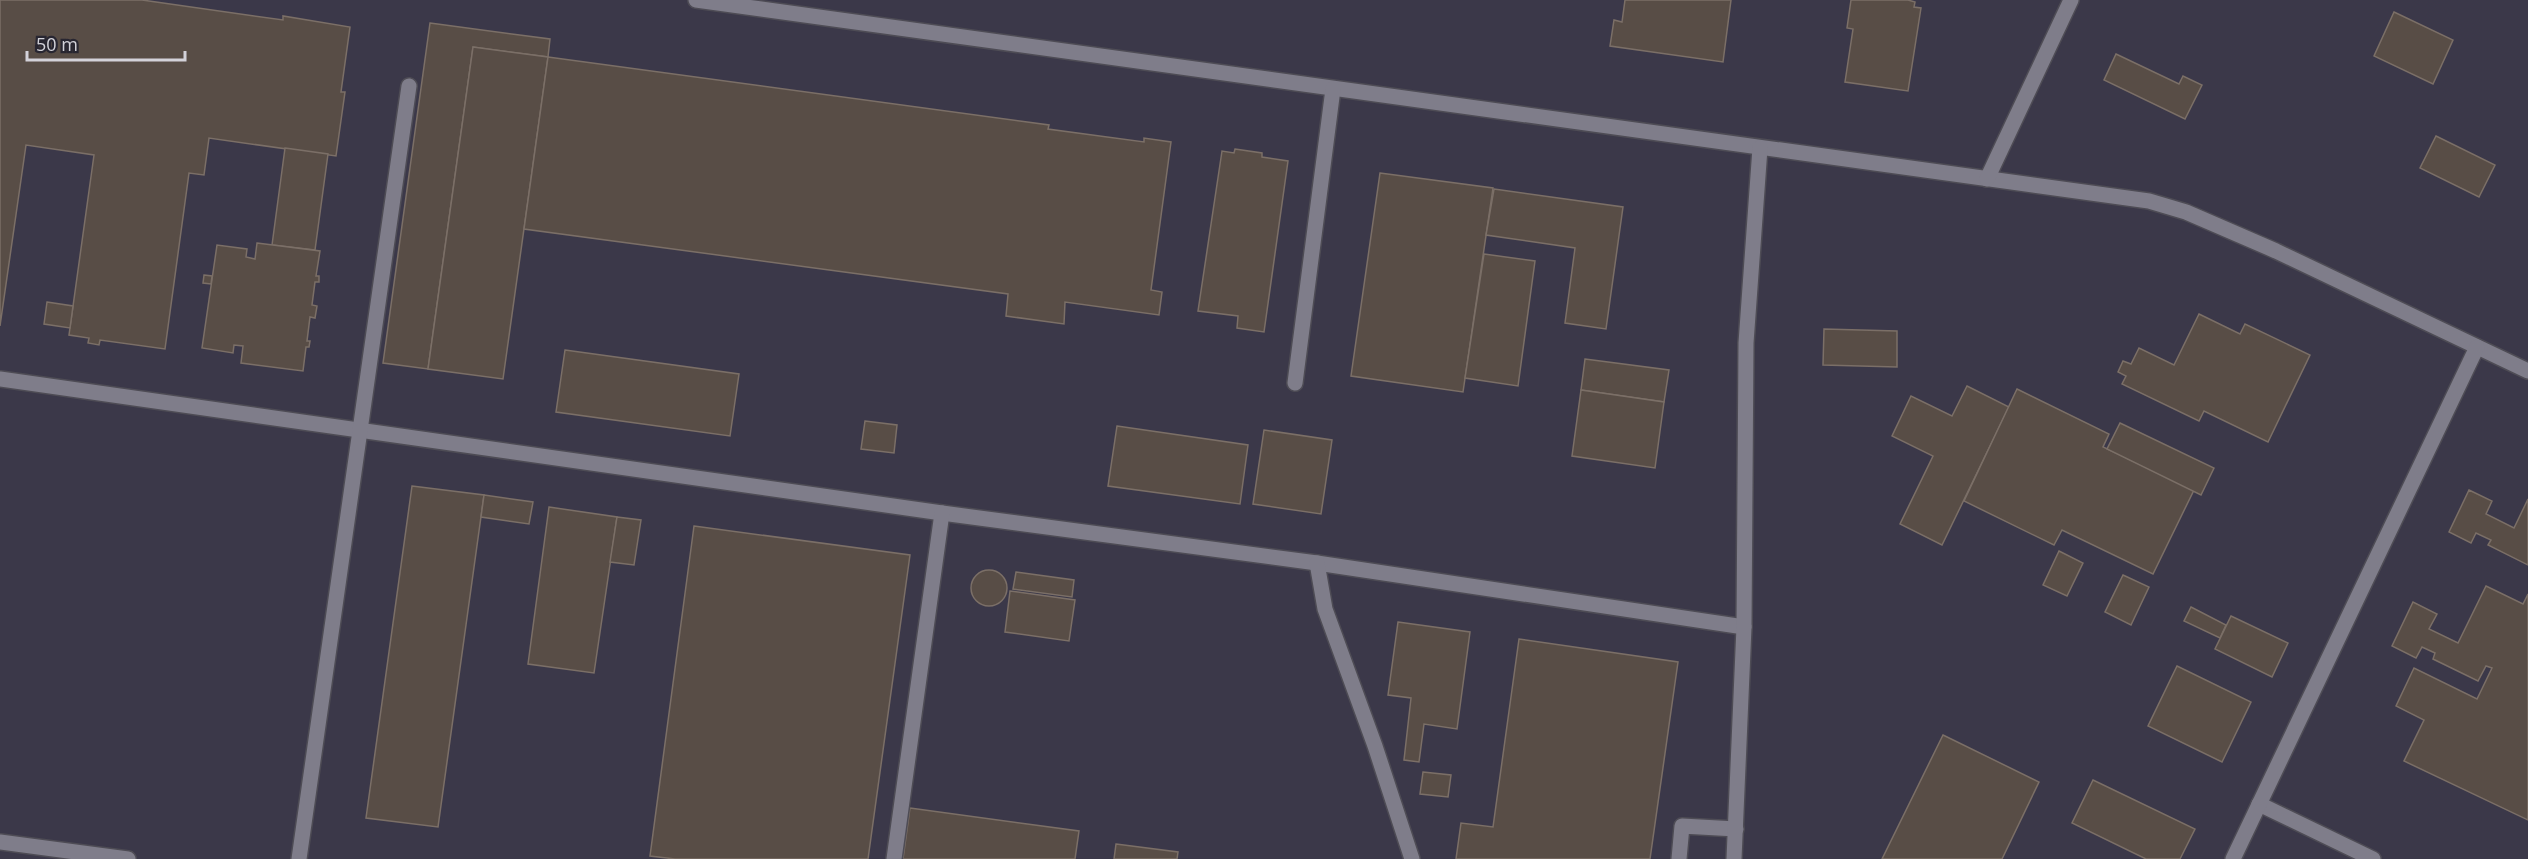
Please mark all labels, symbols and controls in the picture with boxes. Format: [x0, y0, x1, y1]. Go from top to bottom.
scale bar [27, 24, 184, 62]
text: 50 m [36, 32, 78, 56]

